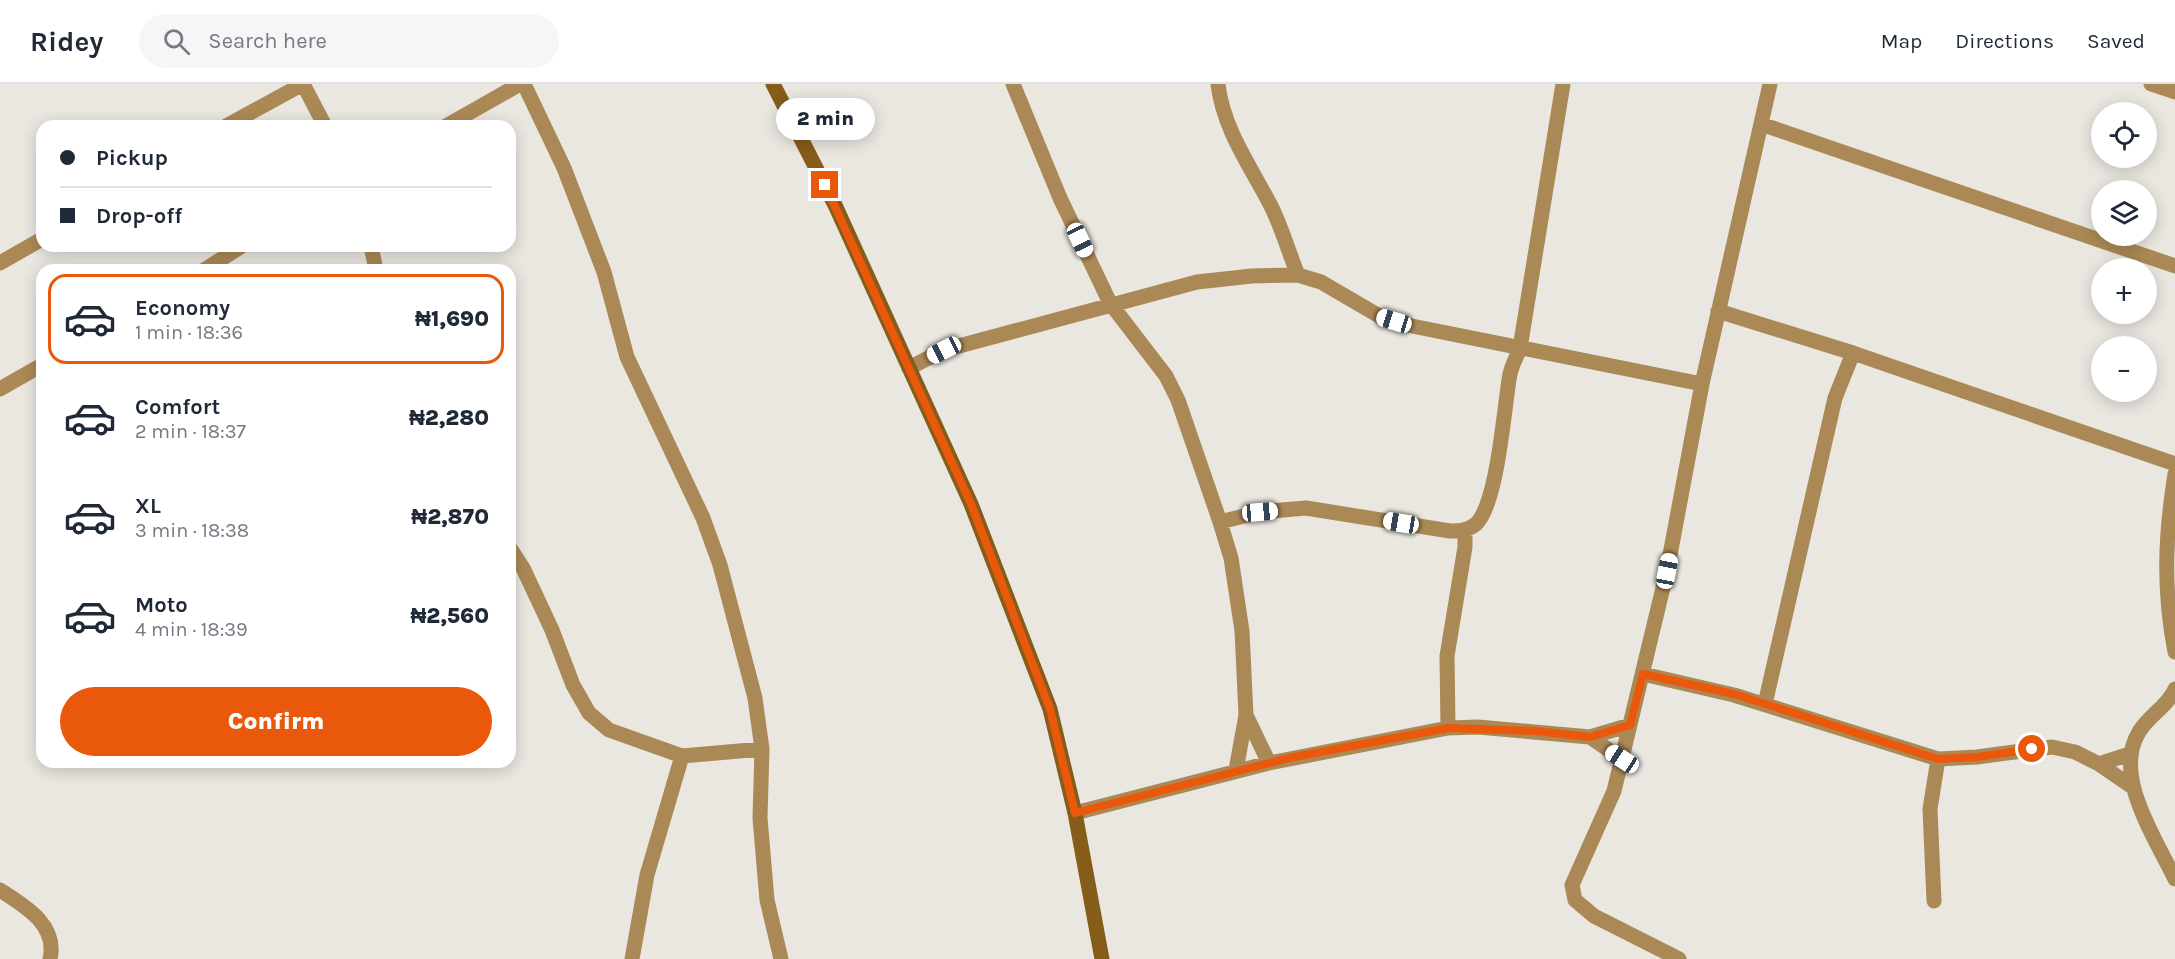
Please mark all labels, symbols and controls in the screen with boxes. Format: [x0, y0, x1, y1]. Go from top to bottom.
search box [139, 14, 559, 68]
text: Ridey [30, 25, 103, 58]
icon: search [160, 25, 193, 58]
text: Search here [208, 28, 327, 54]
text: Map [1881, 29, 1922, 53]
text: Directions [1955, 29, 2054, 53]
text: Saved [2087, 29, 2145, 53]
callout: 2 min [776, 98, 874, 140]
map controls [2091, 102, 2157, 402]
button: locate [2091, 102, 2157, 168]
text: 2 min [797, 107, 854, 130]
text: Pickup [96, 145, 168, 171]
route end [811, 171, 838, 198]
button: layers [2091, 180, 2157, 246]
text: Drop-off [96, 203, 182, 229]
car [1064, 220, 1096, 260]
button: + [2091, 258, 2157, 324]
icon: car [63, 292, 117, 346]
text: Economy [135, 295, 230, 321]
text: ₦1,690 [415, 306, 489, 332]
car [1374, 307, 1414, 335]
text: 1 min · 18:36 [135, 321, 243, 344]
car [924, 334, 964, 366]
button: − [2091, 336, 2157, 402]
icon: car [63, 391, 117, 445]
text: Comfort [135, 394, 220, 420]
text: ₦2,280 [409, 405, 489, 431]
text: 2 min · 18:37 [135, 420, 246, 443]
icon: car [63, 490, 117, 544]
text: XL [135, 493, 161, 519]
car [1241, 501, 1279, 523]
text: ₦2,870 [411, 504, 489, 530]
car [1382, 511, 1420, 535]
text: 3 min · 18:38 [135, 519, 249, 542]
car [1655, 552, 1679, 590]
icon: car [63, 589, 117, 643]
text: Moto [135, 592, 188, 618]
text: ₦2,560 [410, 603, 489, 629]
text: 4 min · 18:39 [135, 618, 248, 641]
button: Confirm [60, 687, 492, 756]
route start [2018, 735, 2045, 762]
car [1602, 742, 1642, 776]

